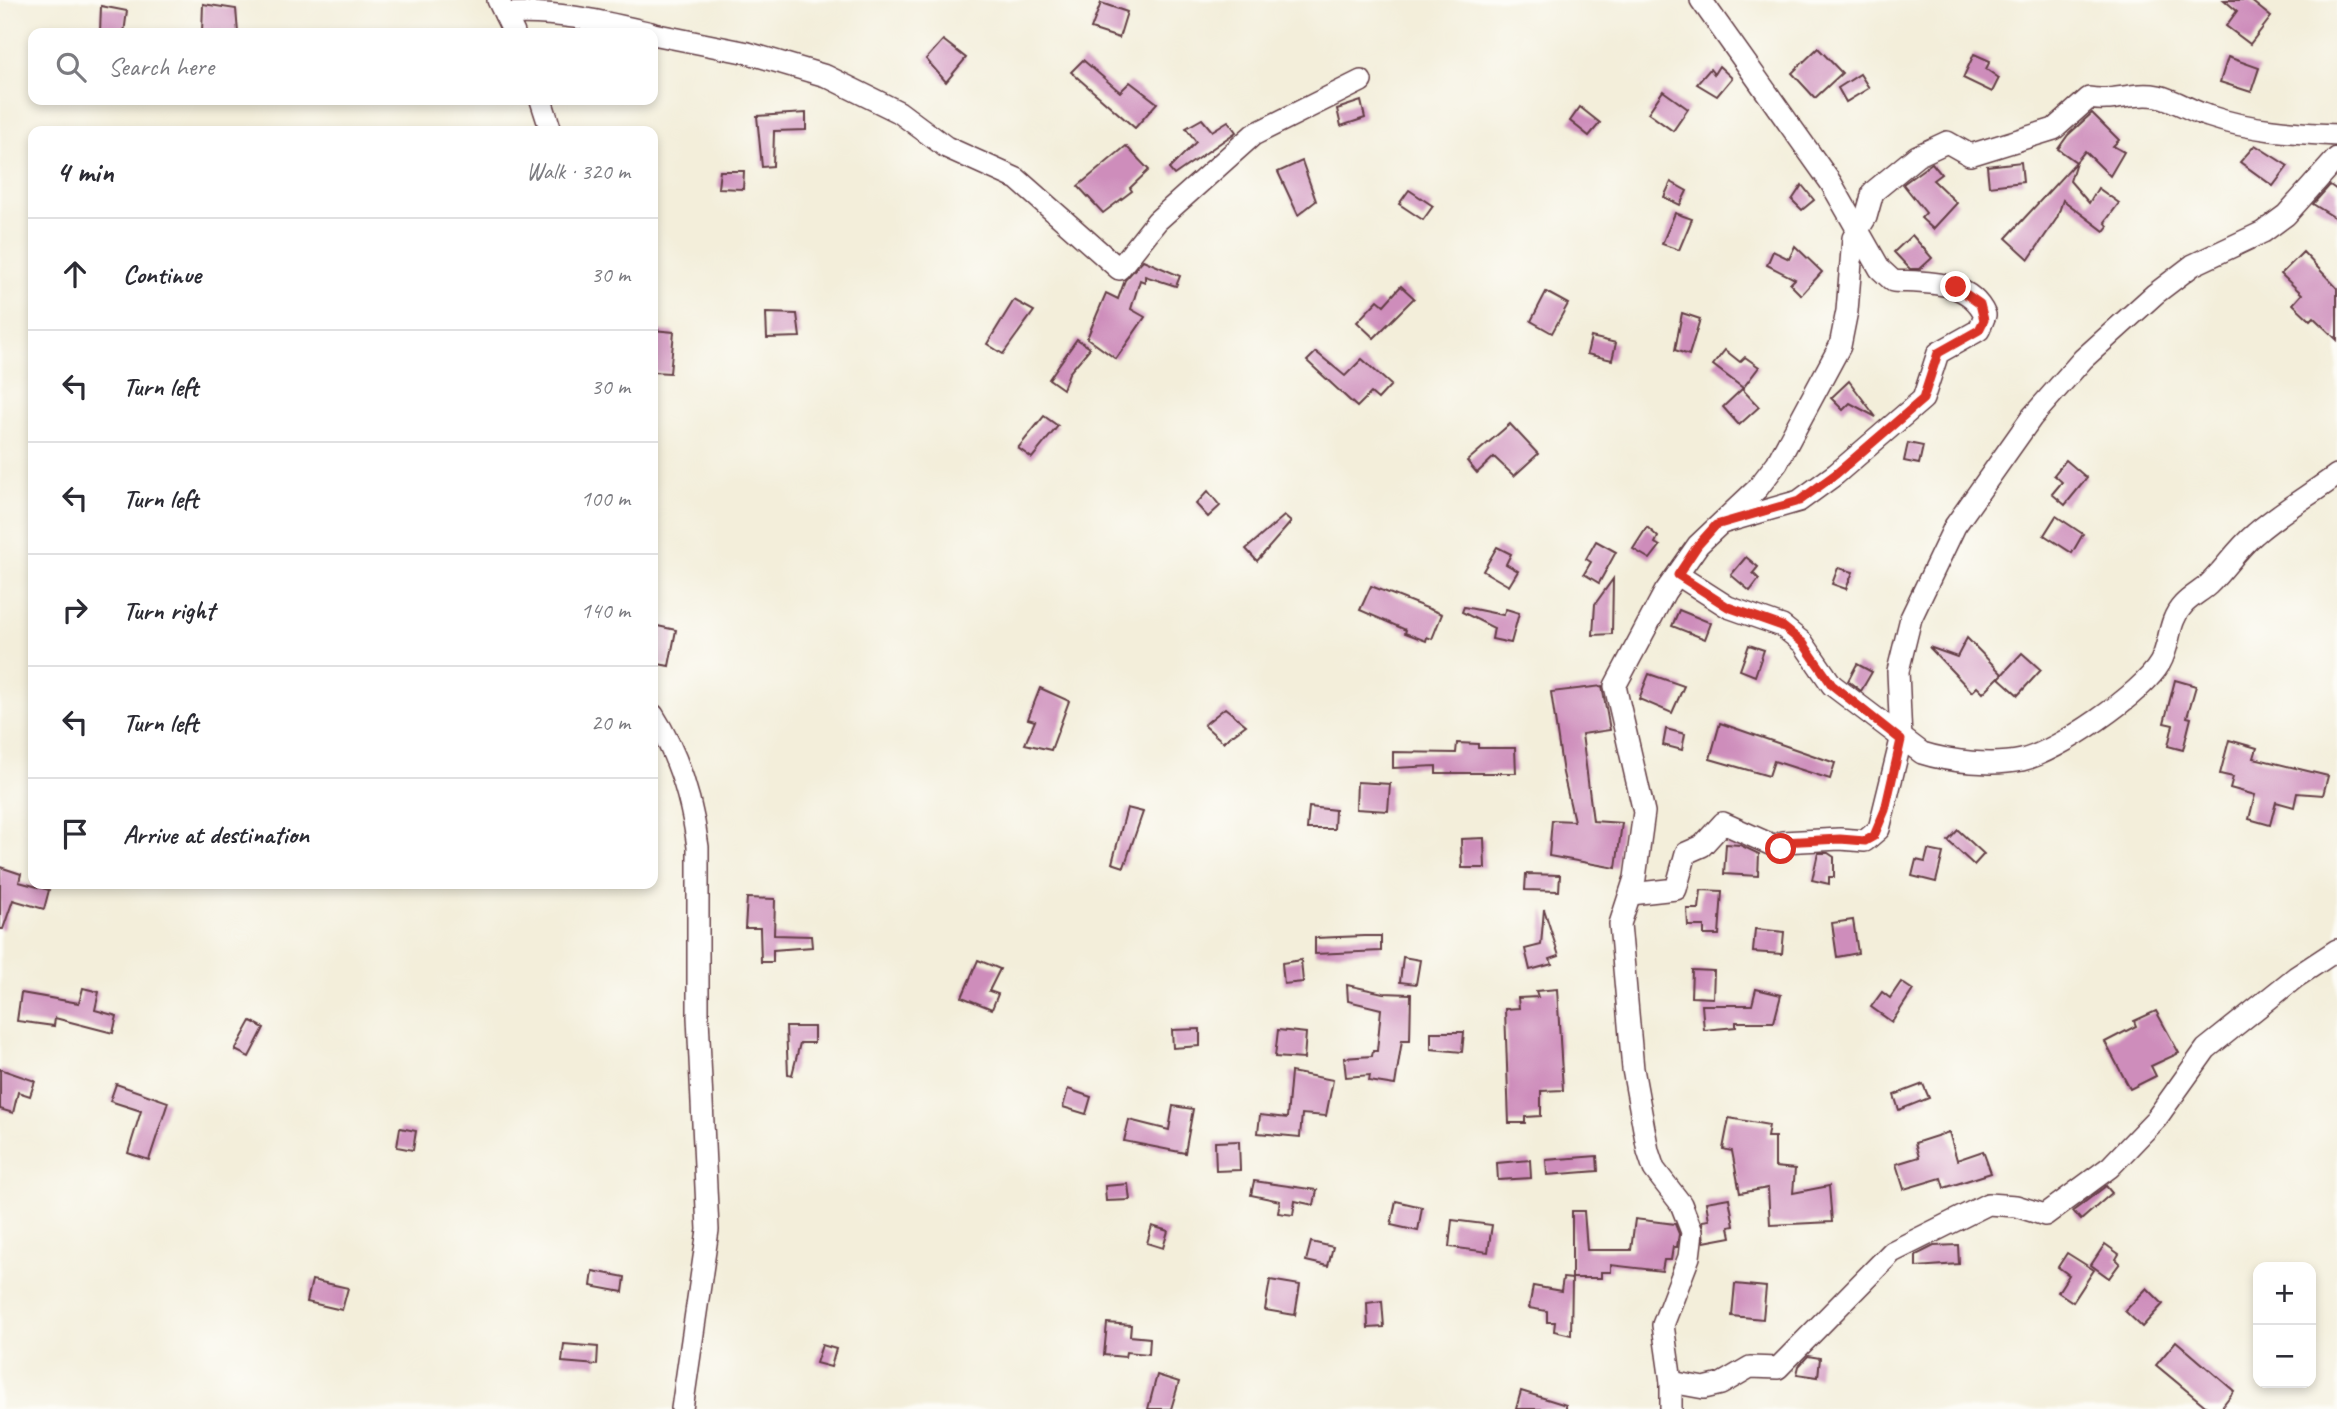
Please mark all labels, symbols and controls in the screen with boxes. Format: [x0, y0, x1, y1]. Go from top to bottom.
search box [28, 28, 658, 105]
icon: search [52, 48, 90, 86]
text: Search here [108, 50, 214, 83]
text: 4 min [56, 153, 113, 191]
text: Walk · 320 m [526, 157, 630, 186]
icon: ahead [56, 255, 94, 293]
text: Continue [123, 258, 201, 291]
text: 30 m [591, 260, 630, 289]
route end [1940, 271, 1971, 302]
icon: left [56, 367, 94, 405]
text: Turn left [123, 370, 198, 403]
text: 30 m [591, 372, 630, 401]
icon: left [56, 479, 94, 517]
text: Turn left [123, 482, 198, 515]
text: 100 m [581, 484, 630, 513]
icon: right [56, 591, 94, 629]
text: Turn right [123, 594, 214, 627]
text: 140 m [581, 596, 630, 625]
icon: left [56, 703, 94, 741]
text: Turn left [123, 706, 198, 739]
text: 20 m [591, 708, 630, 737]
icon: arrive [56, 815, 94, 853]
text: Arrive at destination [123, 818, 309, 851]
route start [1765, 833, 1796, 864]
map controls [2253, 1262, 2316, 1388]
button: + [2253, 1262, 2316, 1325]
button: − [2253, 1325, 2316, 1388]

